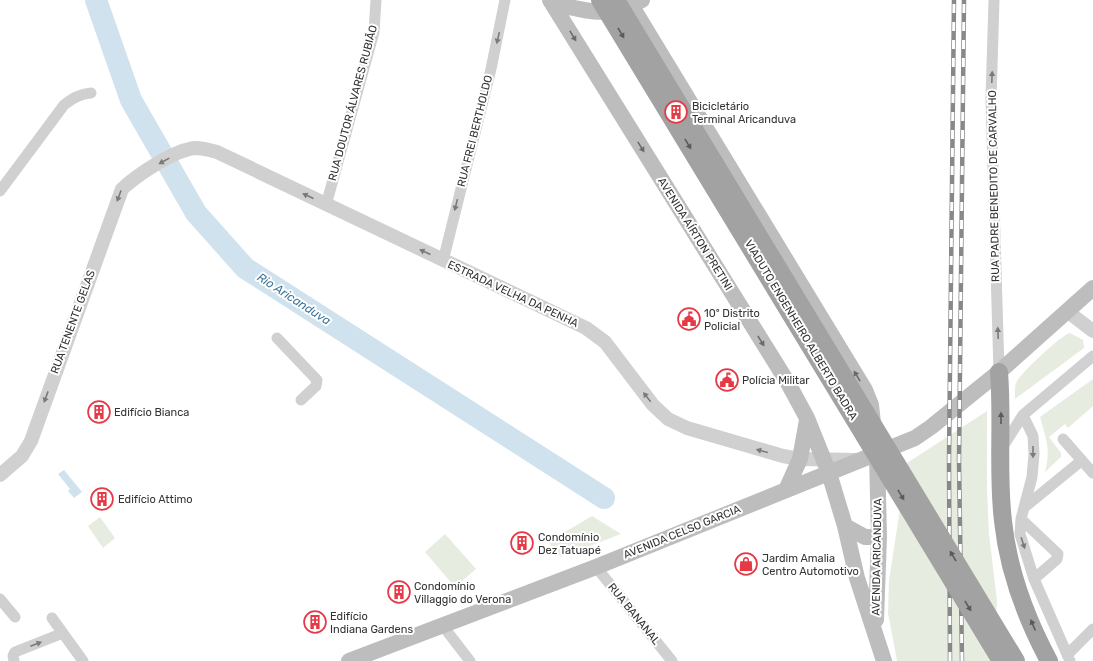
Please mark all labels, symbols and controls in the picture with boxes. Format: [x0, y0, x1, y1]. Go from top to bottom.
street label: RUA DOUTOR ÁLVARES RUBIÃO [326, 24, 380, 182]
one-way arrow [617, 27, 624, 39]
one-way arrow [569, 30, 576, 42]
one-way arrow [494, 32, 500, 44]
one-way arrow [988, 71, 995, 83]
street label: RUA FREI BERTHOLDO [455, 74, 495, 188]
street label: RUA PADRE BENEDITO DE CARVALHO [986, 90, 1002, 282]
building icon: Bicicletário Terminal Aricanduva [663, 99, 689, 125]
place label: Bicicletário Terminal Aricanduva [692, 100, 796, 126]
one-way arrow [685, 138, 692, 150]
one-way arrow [637, 142, 645, 152]
one-way arrow [159, 157, 170, 164]
street label: AVENIDA AÍRTON PRETINI [655, 175, 735, 293]
one-way arrow [116, 190, 122, 202]
one-way arrow [302, 193, 314, 199]
one-way arrow [453, 199, 459, 211]
street label: VIADUTO ENGENHEIRO ALBERTO BADRA [742, 238, 860, 423]
one-way arrow [420, 249, 431, 255]
street label: ESTRADA VELHA DA PENHA [446, 258, 581, 330]
street label: RUA TENENTE GELAS [48, 268, 98, 376]
water label: Rio Aricanduva [255, 270, 333, 328]
public building icon: 10º Distrito Policial [676, 306, 702, 332]
place label: 10º Distrito Policial [704, 307, 760, 333]
one-way arrow [994, 327, 1001, 339]
one-way arrow [758, 335, 765, 346]
public building icon: Polícia Militar [714, 367, 740, 393]
one-way arrow [853, 371, 861, 381]
place label: Polícia Militar [742, 374, 810, 387]
one-way arrow [43, 391, 49, 403]
one-way arrow [642, 391, 651, 402]
building icon: Edifício Bianca [86, 399, 112, 425]
place label: Edifício Bianca [114, 406, 189, 419]
one-way arrow [998, 411, 1004, 424]
one-way arrow [1030, 446, 1037, 458]
one-way arrow [755, 448, 767, 454]
building icon: Edifício Attimo [89, 486, 115, 512]
one-way arrow [897, 489, 904, 501]
place label: Edifício Attimo [118, 493, 193, 506]
street label: AVENIDA ARICANDUVA [869, 498, 885, 616]
street label: AVENIDA CELSO GARCIA [621, 502, 743, 562]
building icon: Condomínio Dez Tatuapé [509, 530, 535, 556]
place label: Condomínio Dez Tatuapé [538, 531, 601, 557]
one-way arrow [1020, 538, 1026, 550]
one-way arrow [949, 550, 956, 562]
shop icon: Jardim Amalia Centro Automotivo [733, 551, 759, 577]
place label: Jardim Amalia Centro Automotivo [762, 552, 859, 578]
building icon: Condomínio Villaggio do Verona [386, 579, 412, 605]
place label: Condomínio Villaggio do Verona [414, 580, 511, 606]
street label: RUA BANANAL [605, 581, 663, 647]
one-way arrow [964, 600, 971, 612]
building icon: Edifício Indiana Gardens [302, 609, 328, 635]
place label: Edifício Indiana Gardens [330, 610, 413, 636]
one-way arrow [1030, 619, 1036, 631]
one-way arrow [30, 640, 42, 646]

